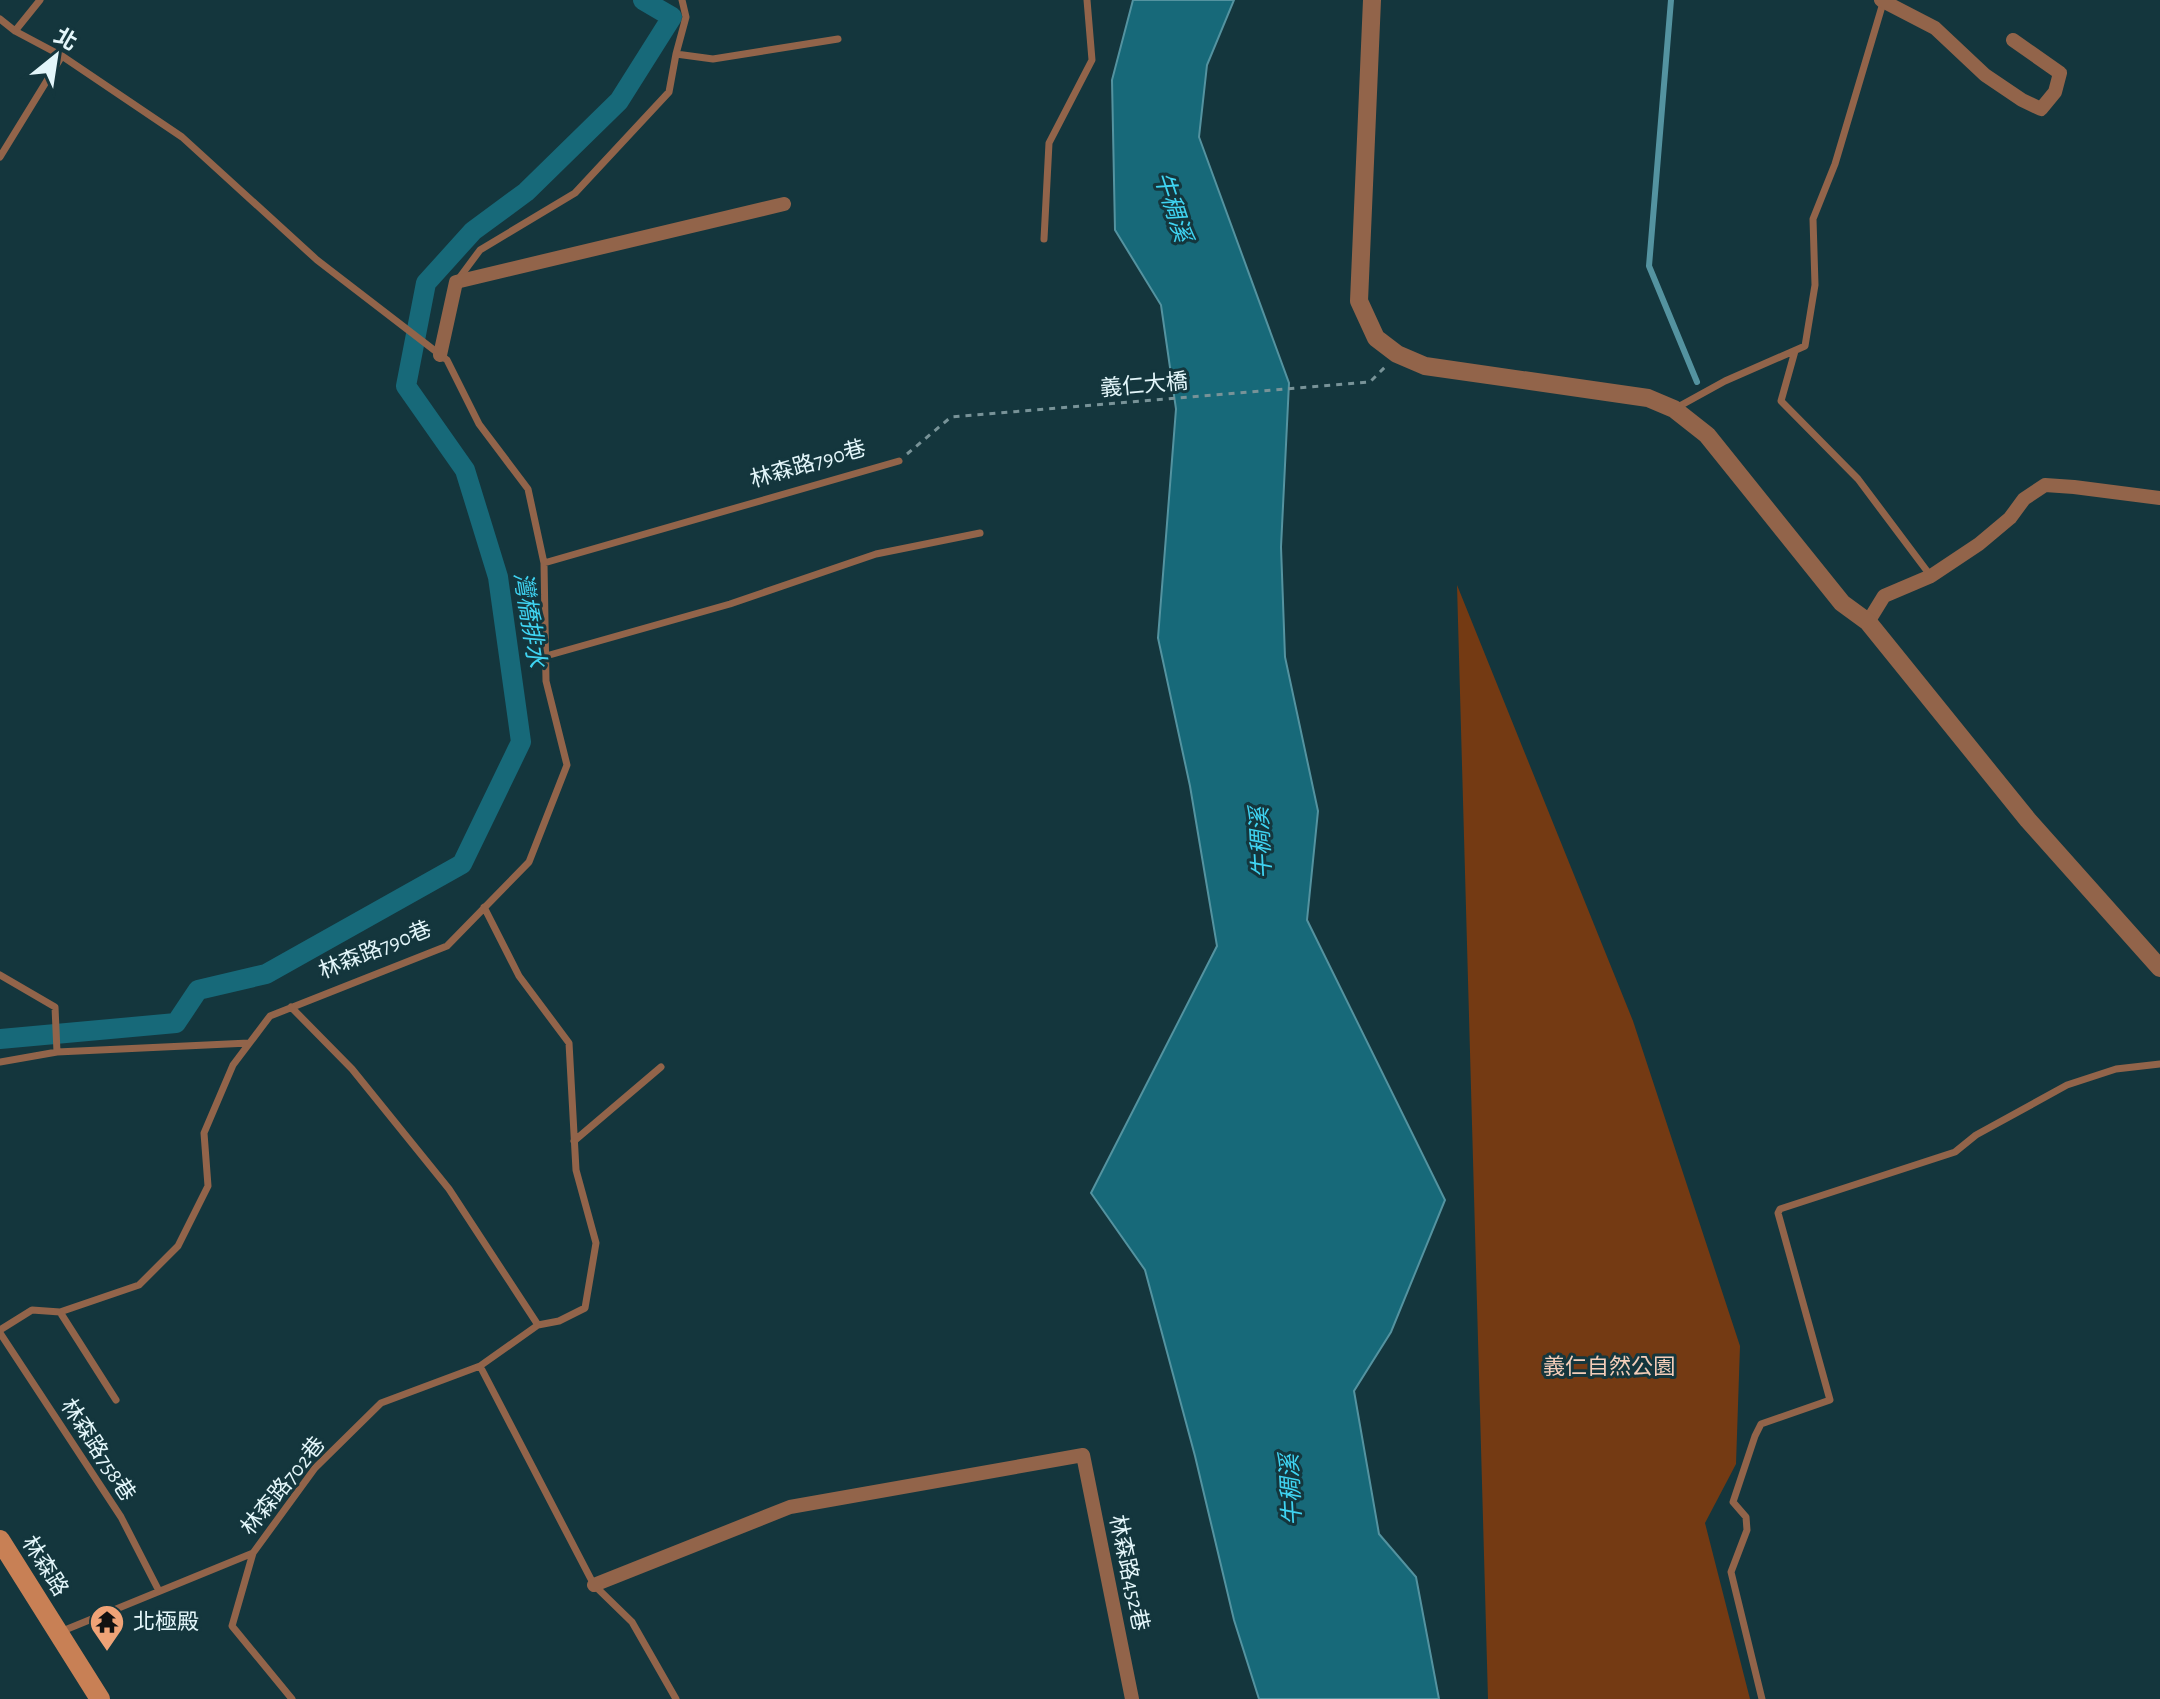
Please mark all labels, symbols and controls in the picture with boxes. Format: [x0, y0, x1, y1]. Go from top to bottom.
north arrow [16, 16, 96, 96]
text: 北 [50, 24, 81, 55]
water label: 牛稠溪 [1149, 168, 1197, 248]
street label: 義仁大橋 [1099, 369, 1189, 400]
street label: 林森路790巷 [747, 436, 868, 491]
water label: 灣橋排水 [510, 570, 550, 670]
water label: 牛稠溪 [1246, 803, 1276, 880]
street label: 林森路790巷 [315, 917, 434, 983]
park label: 義仁自然公園 [1543, 1355, 1675, 1378]
street label: 林森路758巷 [57, 1394, 140, 1505]
street label: 林森路702巷 [236, 1432, 329, 1539]
water label: 牛稠溪 [1276, 1450, 1306, 1527]
street label: 林森路452巷 [1106, 1513, 1153, 1633]
street label: 林森路 [18, 1532, 73, 1600]
temple icon: 北極殿 [88, 1603, 126, 1653]
place label: 北極殿 [133, 1610, 199, 1633]

